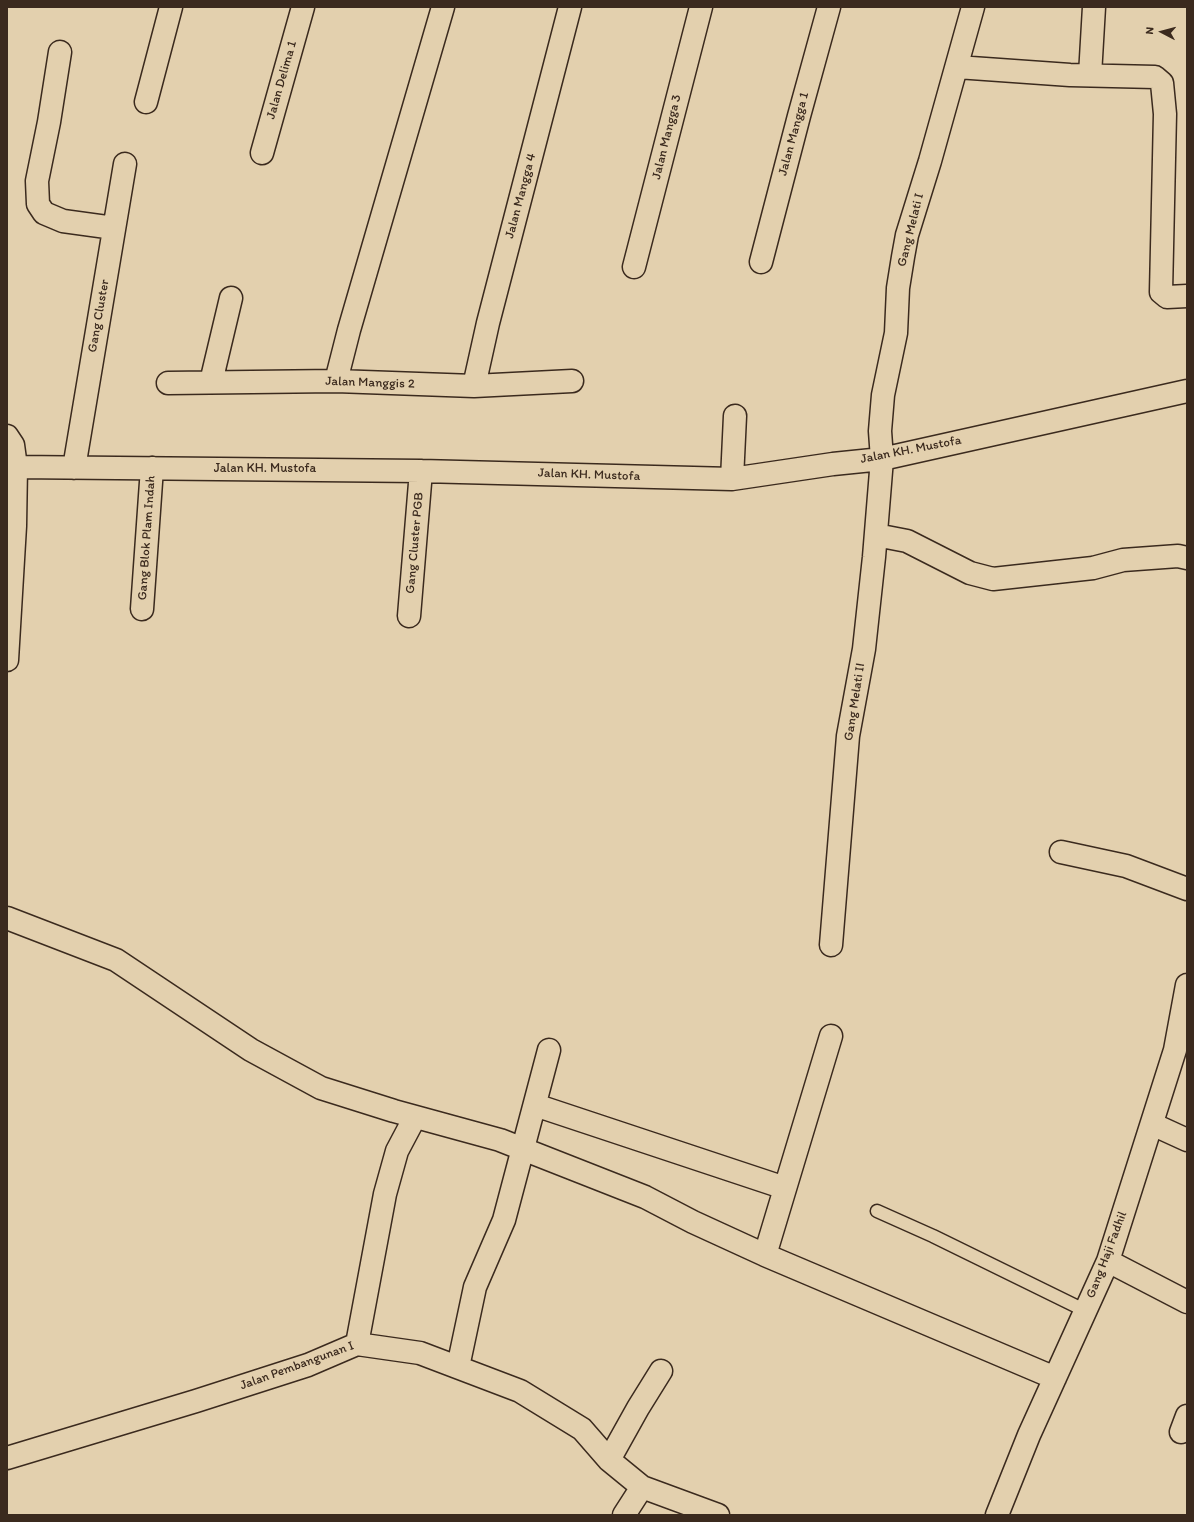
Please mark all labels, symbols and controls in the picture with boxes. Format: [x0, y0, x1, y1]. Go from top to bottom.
north arrow [1142, 12, 1182, 52]
text: N [1143, 26, 1156, 35]
street label: Jalan Delima 1 [263, 39, 301, 121]
street label: Jalan Mangga 1 [775, 91, 813, 177]
street label: Jalan Mangga 3 [649, 93, 685, 181]
street label: Jalan Mangga 4 [502, 152, 540, 240]
street label: Gang Melati I [894, 192, 928, 268]
street label: Gang Cluster [85, 278, 113, 354]
street label: Jalan Manggis 2 [325, 374, 415, 392]
street label: Jalan KH. Mustofa [859, 433, 963, 467]
street label: Jalan KH. Mustofa [214, 461, 316, 477]
street label: Jalan KH. Mustofa [537, 465, 641, 485]
street label: Gang Blok Plam Indah [135, 475, 159, 601]
street label: Gang Cluster PGB [403, 492, 427, 594]
street label: Gang Melati II [841, 662, 869, 742]
street label: Gang Haji Fadhil [1083, 1209, 1131, 1301]
street label: Jalan Pembangunan I [238, 1338, 356, 1394]

